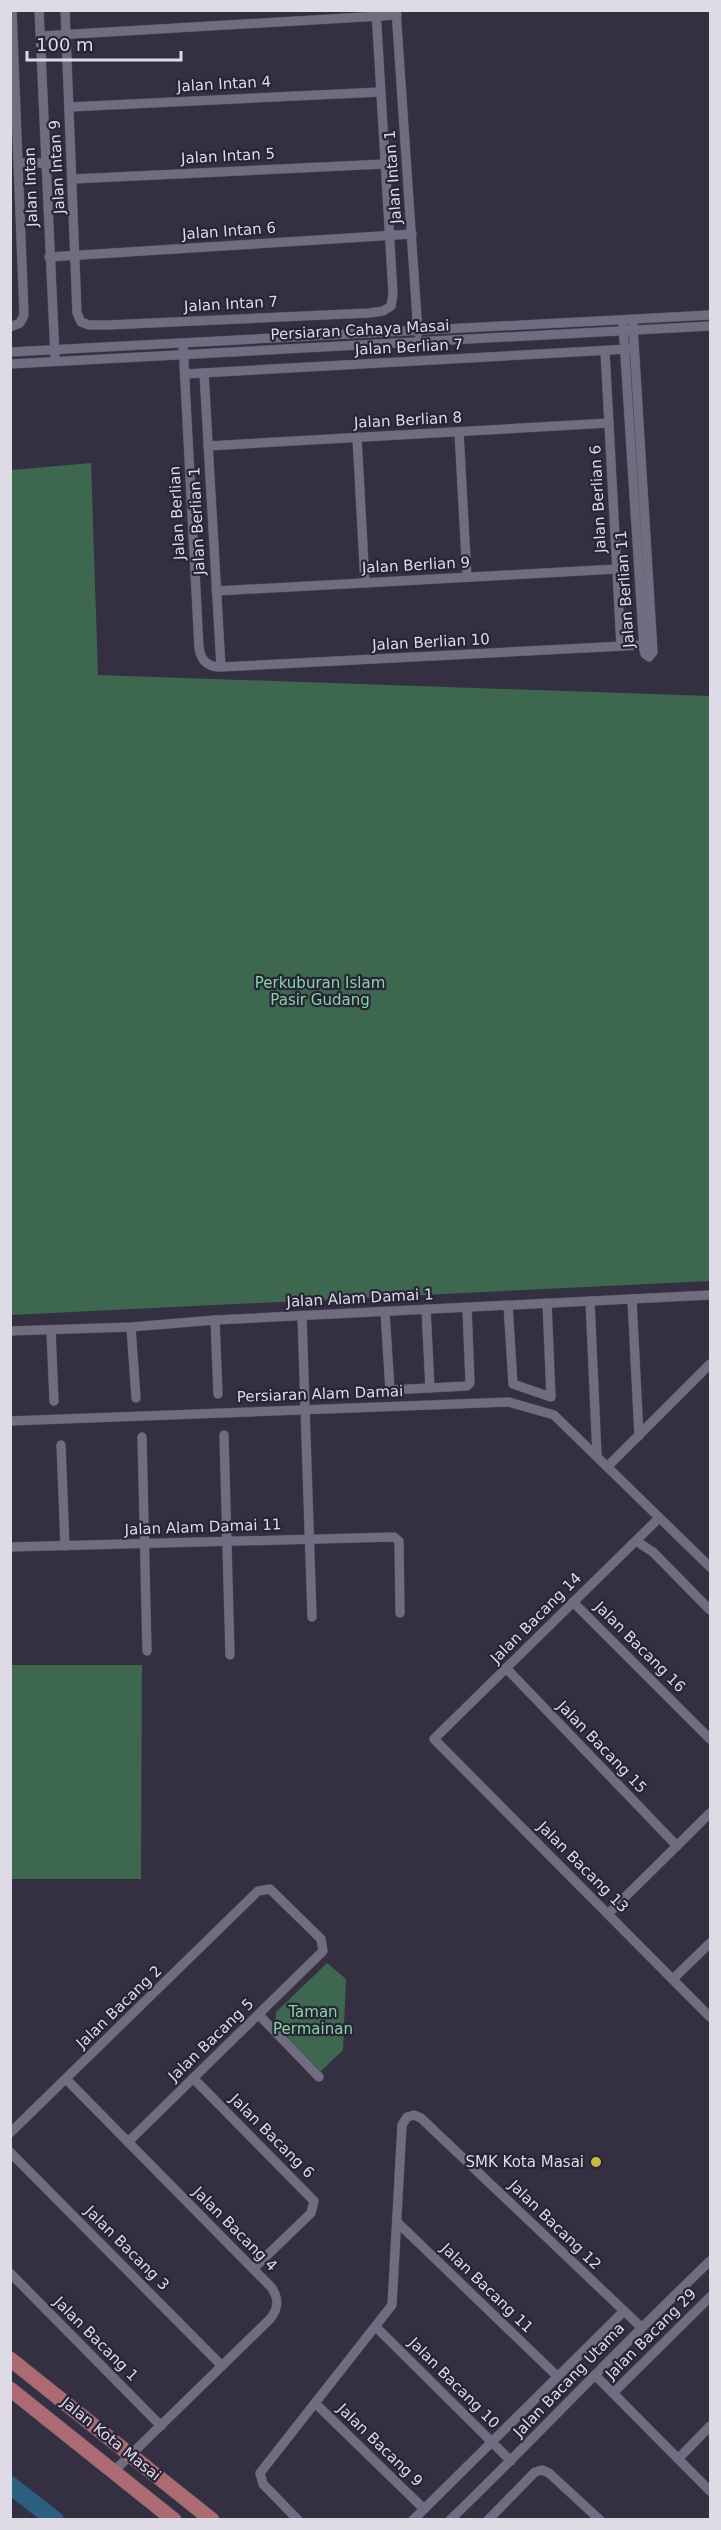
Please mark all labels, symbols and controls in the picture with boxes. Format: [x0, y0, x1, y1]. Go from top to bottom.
scale bar [27, 24, 182, 62]
text: 100 m [36, 34, 94, 55]
street label: Jalan Intan 4 [176, 73, 271, 96]
street label: Jalan Intan 9 [46, 120, 69, 215]
street label: Jalan Intan 1 [381, 129, 405, 226]
street label: Jalan Intan 5 [180, 145, 275, 168]
street label: Jalan Intan [21, 147, 41, 228]
street label: Jalan Intan 6 [180, 219, 277, 243]
street label: Jalan Intan 7 [183, 293, 278, 316]
street label: Persiaran Cahaya Masai [270, 316, 450, 344]
street label: Jalan Berlian 7 [353, 335, 464, 359]
street label: Jalan Berlian 8 [352, 408, 463, 432]
street label: Jalan Berlian 6 [586, 444, 610, 555]
street label: Jalan Berlian [166, 466, 188, 561]
street label: Jalan Berlian 1 [185, 466, 209, 577]
street label: Jalan Berlian 11 [612, 530, 638, 649]
street label: Jalan Berlian 9 [360, 553, 471, 577]
street label: Jalan Berlian 10 [371, 630, 490, 654]
park label: Perkuburan Islam Pasir Gudang [255, 974, 385, 1009]
street label: Jalan Alam Damai 1 [285, 1285, 434, 1311]
street label: Persiaran Alam Damai [237, 1382, 403, 1406]
street label: Jalan Alam Damai 11 [123, 1515, 282, 1539]
street label: Jalan Bacang 14 [486, 1569, 585, 1668]
street label: Jalan Bacang 16 [590, 1597, 689, 1696]
street label: Jalan Bacang 15 [553, 1696, 651, 1797]
street label: Jalan Bacang 13 [533, 1817, 632, 1916]
street label: Jalan Bacang 2 [72, 1962, 165, 2053]
street label: Jalan Bacang 5 [164, 1995, 257, 2086]
park label: Taman Permainan [273, 2003, 353, 2038]
street label: Jalan Bacang 6 [226, 2090, 318, 2182]
place label: SMK Kota Masai [466, 2153, 584, 2171]
marker: SMK Kota Masai [589, 2155, 603, 2169]
street label: Jalan Bacang 12 [504, 2176, 605, 2274]
street label: Jalan Bacang 4 [189, 2183, 281, 2275]
street label: Jalan Bacang 3 [81, 2202, 173, 2294]
street label: Jalan Bacang 11 [436, 2239, 537, 2337]
street label: Jalan Bacang 29 [601, 2285, 700, 2384]
street label: Jalan Bacang 1 [50, 2293, 142, 2385]
street label: Jalan Bacang Utama [509, 2319, 628, 2442]
street label: Jalan Bacang 10 [404, 2333, 503, 2432]
street label: Jalan Kota Masai [57, 2393, 164, 2485]
street label: Jalan Bacang 9 [333, 2399, 426, 2490]

